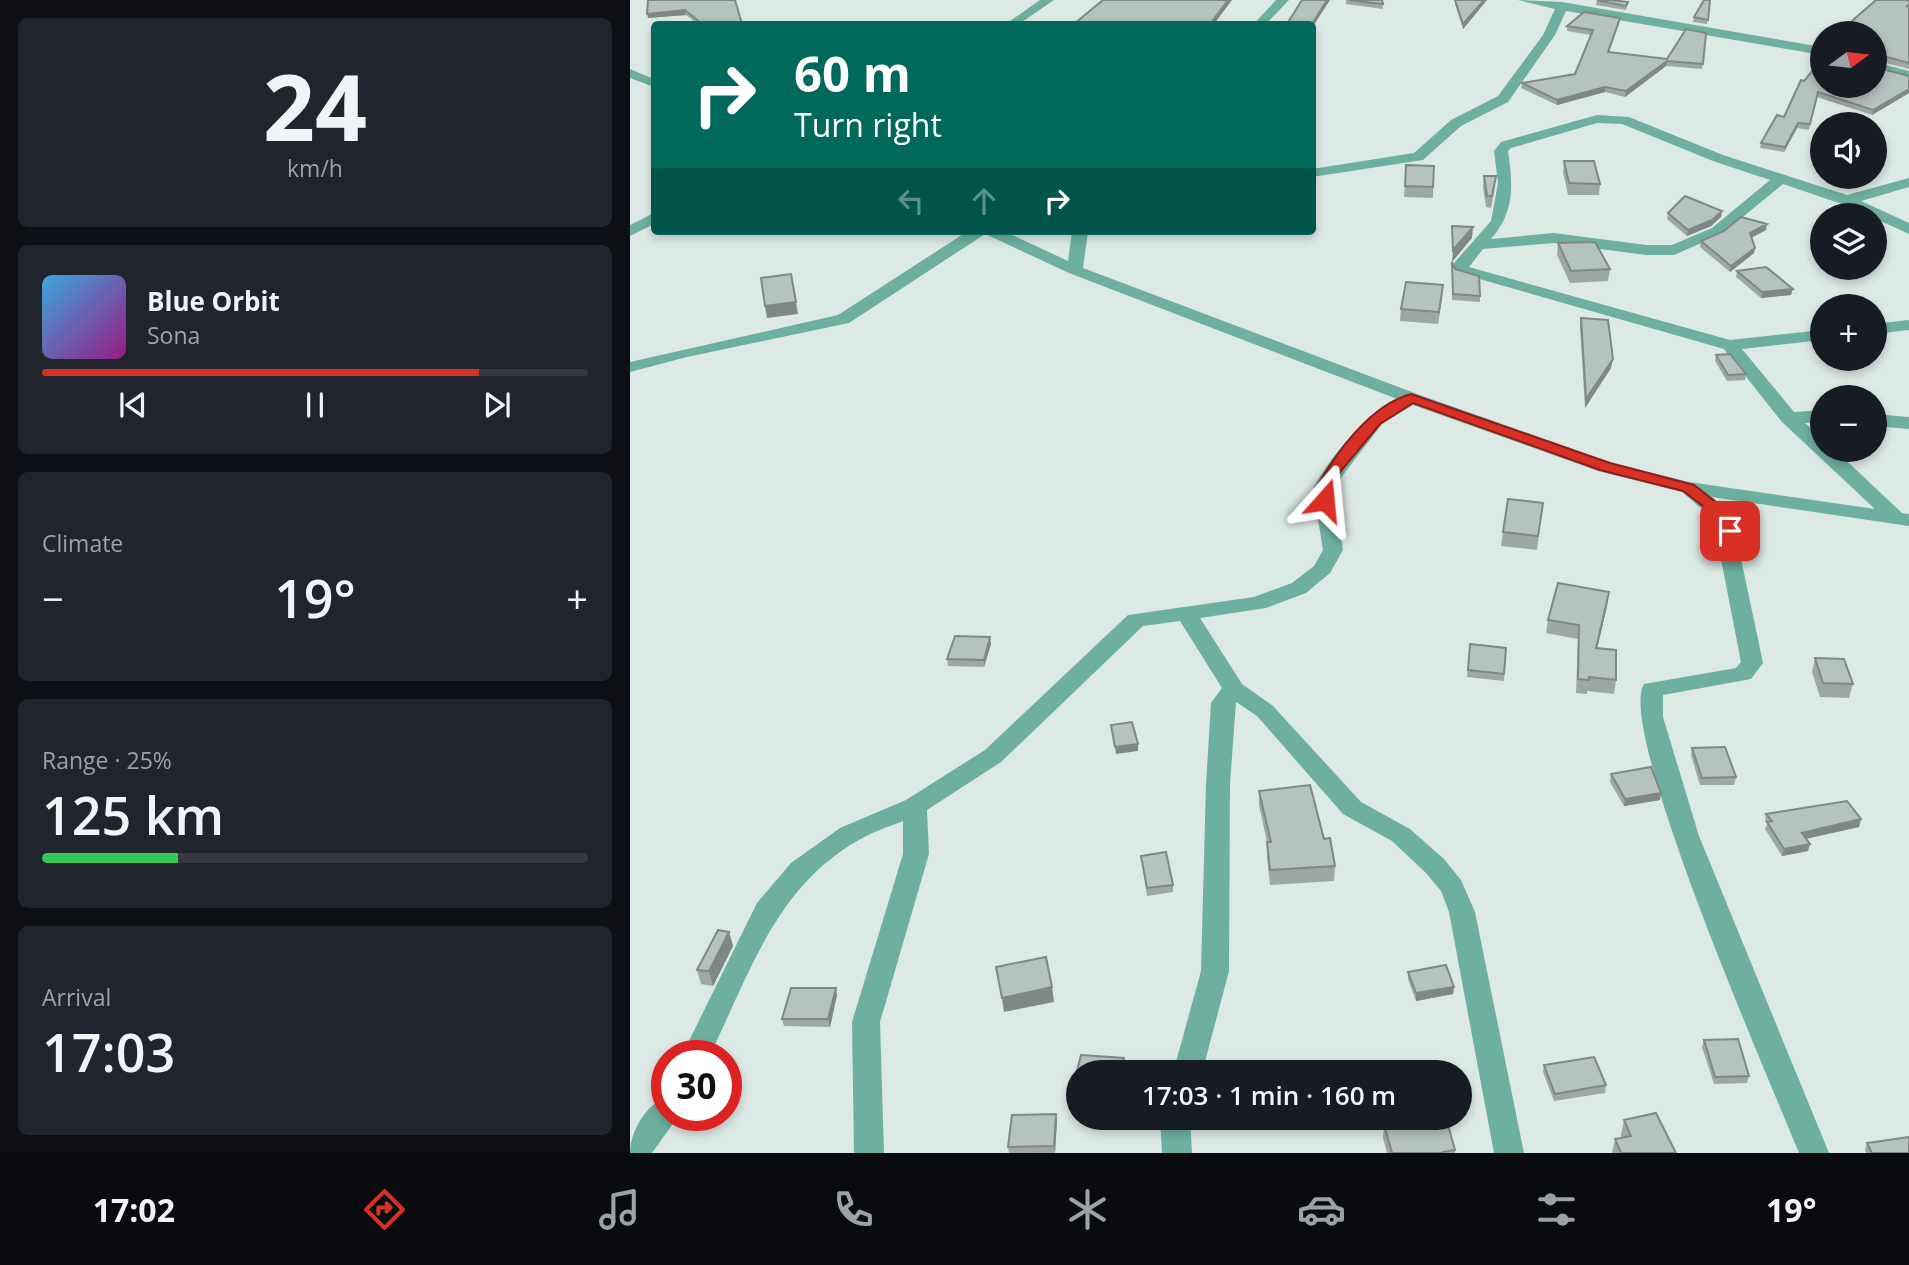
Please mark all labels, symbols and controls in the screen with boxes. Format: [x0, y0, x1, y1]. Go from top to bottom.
north arrow [1810, 21, 1886, 98]
map controls [1810, 21, 1887, 462]
text: 60 m [794, 40, 911, 106]
text: 24 [263, 44, 367, 168]
icon: right [679, 49, 770, 140]
text: Turn right [794, 103, 942, 146]
button: sound [1810, 112, 1887, 189]
text: km/h [287, 152, 343, 184]
icon: left [892, 182, 930, 220]
icon: ahead [965, 182, 1003, 220]
icon: right [1038, 182, 1076, 220]
button: layers [1810, 203, 1887, 280]
text: Blue Orbit [147, 283, 280, 319]
button: + [1810, 294, 1887, 371]
text: Sona [147, 319, 200, 351]
button: − [1810, 385, 1887, 462]
icon: previous [114, 386, 152, 424]
icon: pause [296, 386, 334, 424]
icon: next [478, 386, 516, 424]
position arrow [1288, 463, 1362, 537]
pin [1700, 501, 1760, 561]
icon: arrive [1711, 512, 1749, 550]
text: Climate [42, 527, 123, 559]
text: 19° [274, 562, 356, 633]
text: − [42, 572, 64, 624]
text: + [566, 572, 588, 624]
text: Range · 25% [42, 744, 172, 776]
text: 125 km [42, 779, 224, 850]
text: Arrival [42, 981, 111, 1013]
text: 17:03 [42, 1016, 175, 1087]
speed limit sign: 30 [651, 1040, 742, 1131]
text: 17:03 · 1 min · 160 m [1142, 1077, 1396, 1113]
icon: directions [360, 1185, 409, 1234]
icon: music [595, 1185, 644, 1234]
icon: phone [829, 1185, 878, 1234]
icon: climate [1063, 1185, 1112, 1234]
icon: car [1297, 1185, 1346, 1234]
icon: filters [1532, 1185, 1581, 1234]
text: 17:02 [93, 1188, 175, 1231]
text: 19° [1766, 1188, 1816, 1231]

